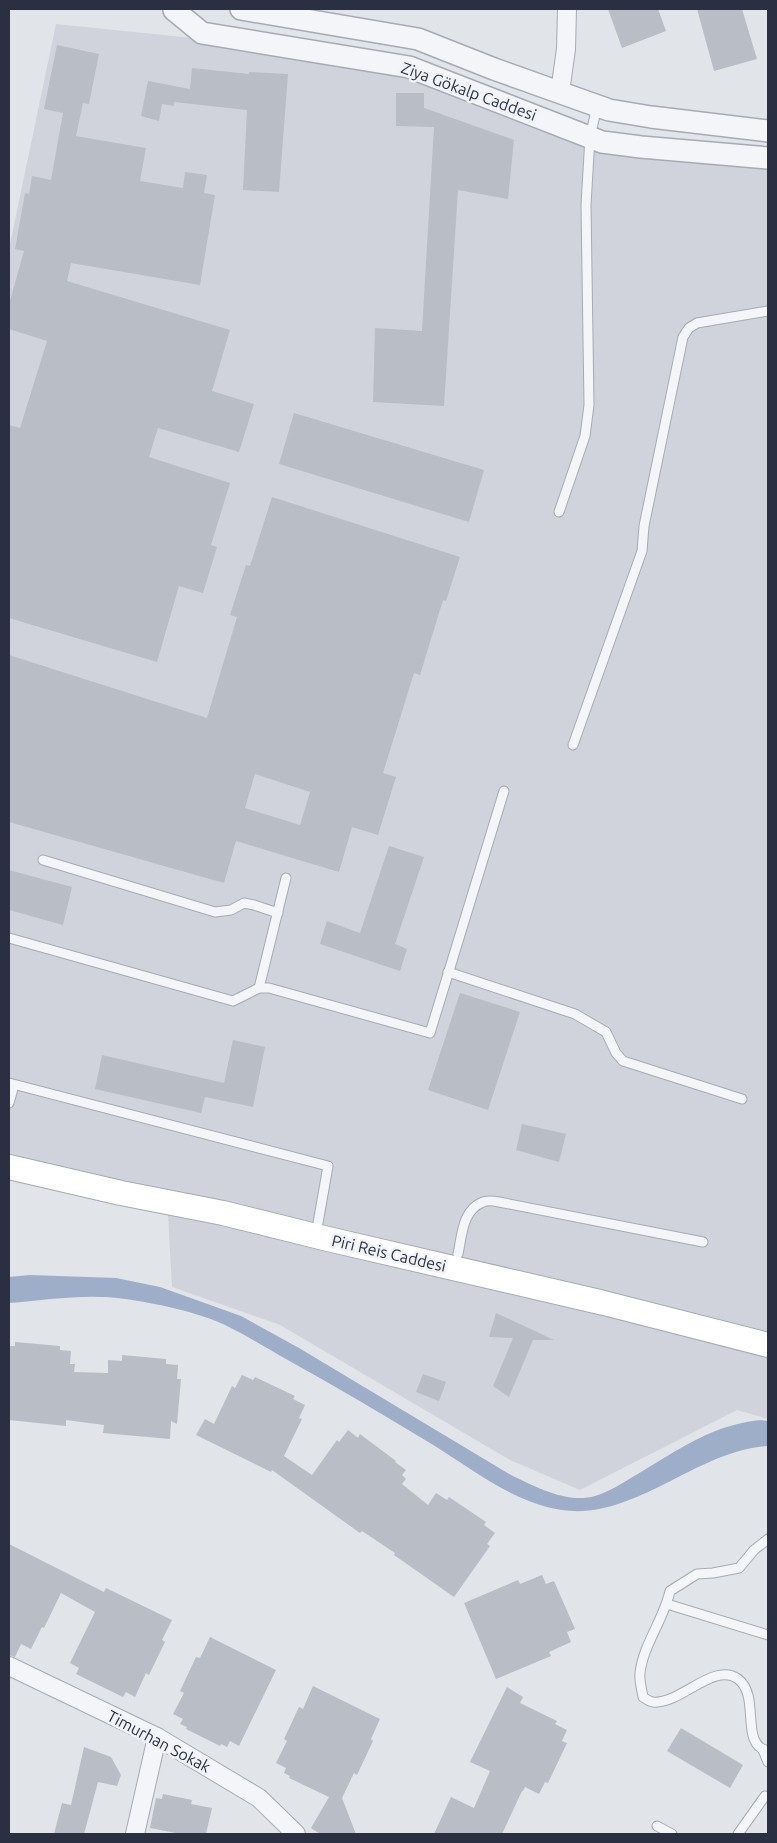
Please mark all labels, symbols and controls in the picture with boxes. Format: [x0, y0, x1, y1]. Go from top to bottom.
street label: Ziya Gökalp Caddesi [399, 58, 539, 124]
street label: Piri Reis Caddesi [330, 1231, 448, 1275]
street label: Timurhan Sokak [104, 1706, 214, 1776]

